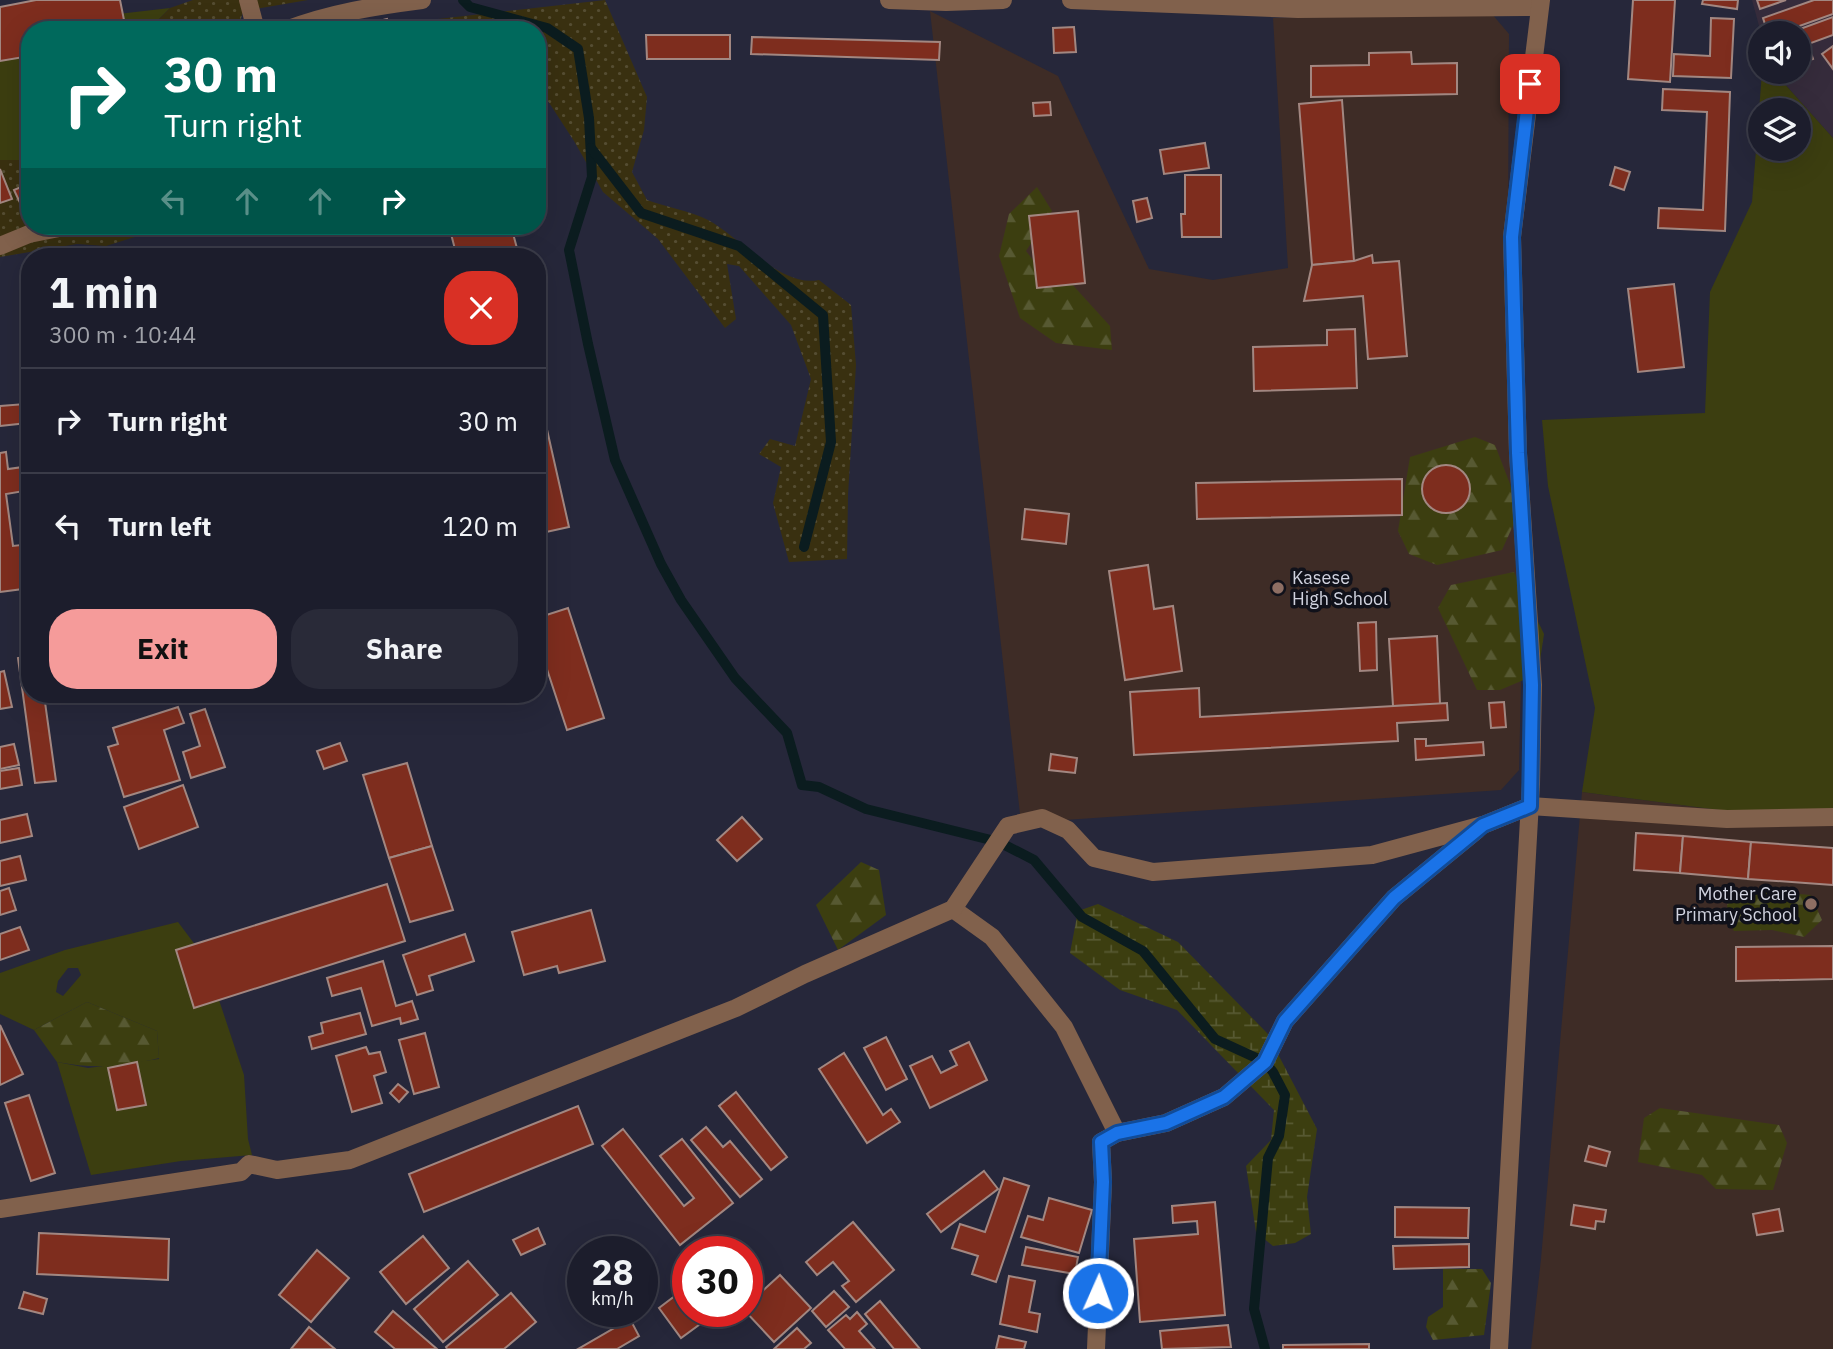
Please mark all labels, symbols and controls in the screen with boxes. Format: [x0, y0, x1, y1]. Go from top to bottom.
map controls [1748, 21, 1811, 161]
button: sound [1748, 21, 1811, 84]
text: 30 m [164, 42, 278, 105]
icon: right [49, 49, 140, 140]
pin [1500, 54, 1560, 114]
icon: arrive [1511, 65, 1549, 103]
button: layers [1748, 98, 1811, 161]
text: Turn right [164, 104, 302, 146]
icon: left [155, 182, 193, 220]
icon: ahead [228, 182, 266, 220]
icon: ahead [301, 182, 339, 220]
icon: right [374, 182, 412, 220]
text: 1 min [49, 265, 159, 320]
button: close [444, 271, 518, 345]
text: 300 m · 10:44 [49, 319, 196, 349]
icon: right [49, 402, 87, 440]
text: Turn right [108, 404, 227, 438]
text: 30 m [458, 404, 518, 438]
icon: left [49, 507, 87, 545]
text: Turn left [108, 509, 211, 543]
text: 120 m [442, 509, 518, 543]
place label: Kasese High School [1292, 566, 1388, 610]
marker: Kasese High School [1270, 580, 1286, 596]
button: Exit [49, 609, 277, 689]
button: Share [291, 609, 518, 689]
place label: Mother Care Primary School [1675, 882, 1797, 926]
marker: Mother Care Primary School [1803, 896, 1819, 912]
speed limit sign: 30 [672, 1236, 763, 1327]
text: 28 [591, 1249, 634, 1295]
position arrow [1061, 1256, 1135, 1330]
text: km/h [591, 1287, 634, 1310]

